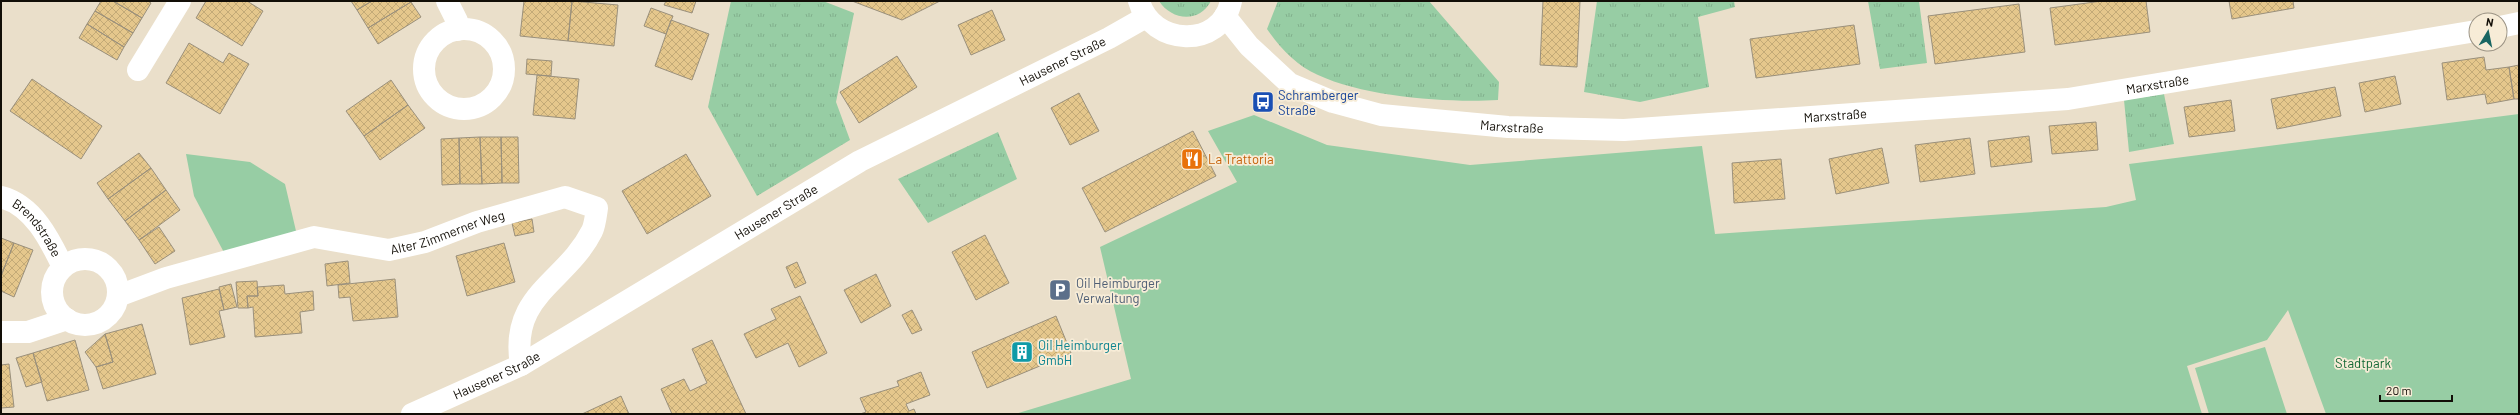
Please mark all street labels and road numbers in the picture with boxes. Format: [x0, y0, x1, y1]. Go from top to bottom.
street label: Hausener Straße [1017, 33, 1108, 89]
street label: Marxstraße [2125, 71, 2190, 97]
street label: Marxstraße [1803, 105, 1867, 125]
street label: Marxstraße [1479, 116, 1544, 136]
street label: Hausener Straße [731, 180, 821, 243]
street label: Brendstraße [10, 195, 65, 260]
street label: Alter Zimmerner Weg [389, 207, 506, 257]
street label: Hausener Straße [450, 347, 543, 403]

